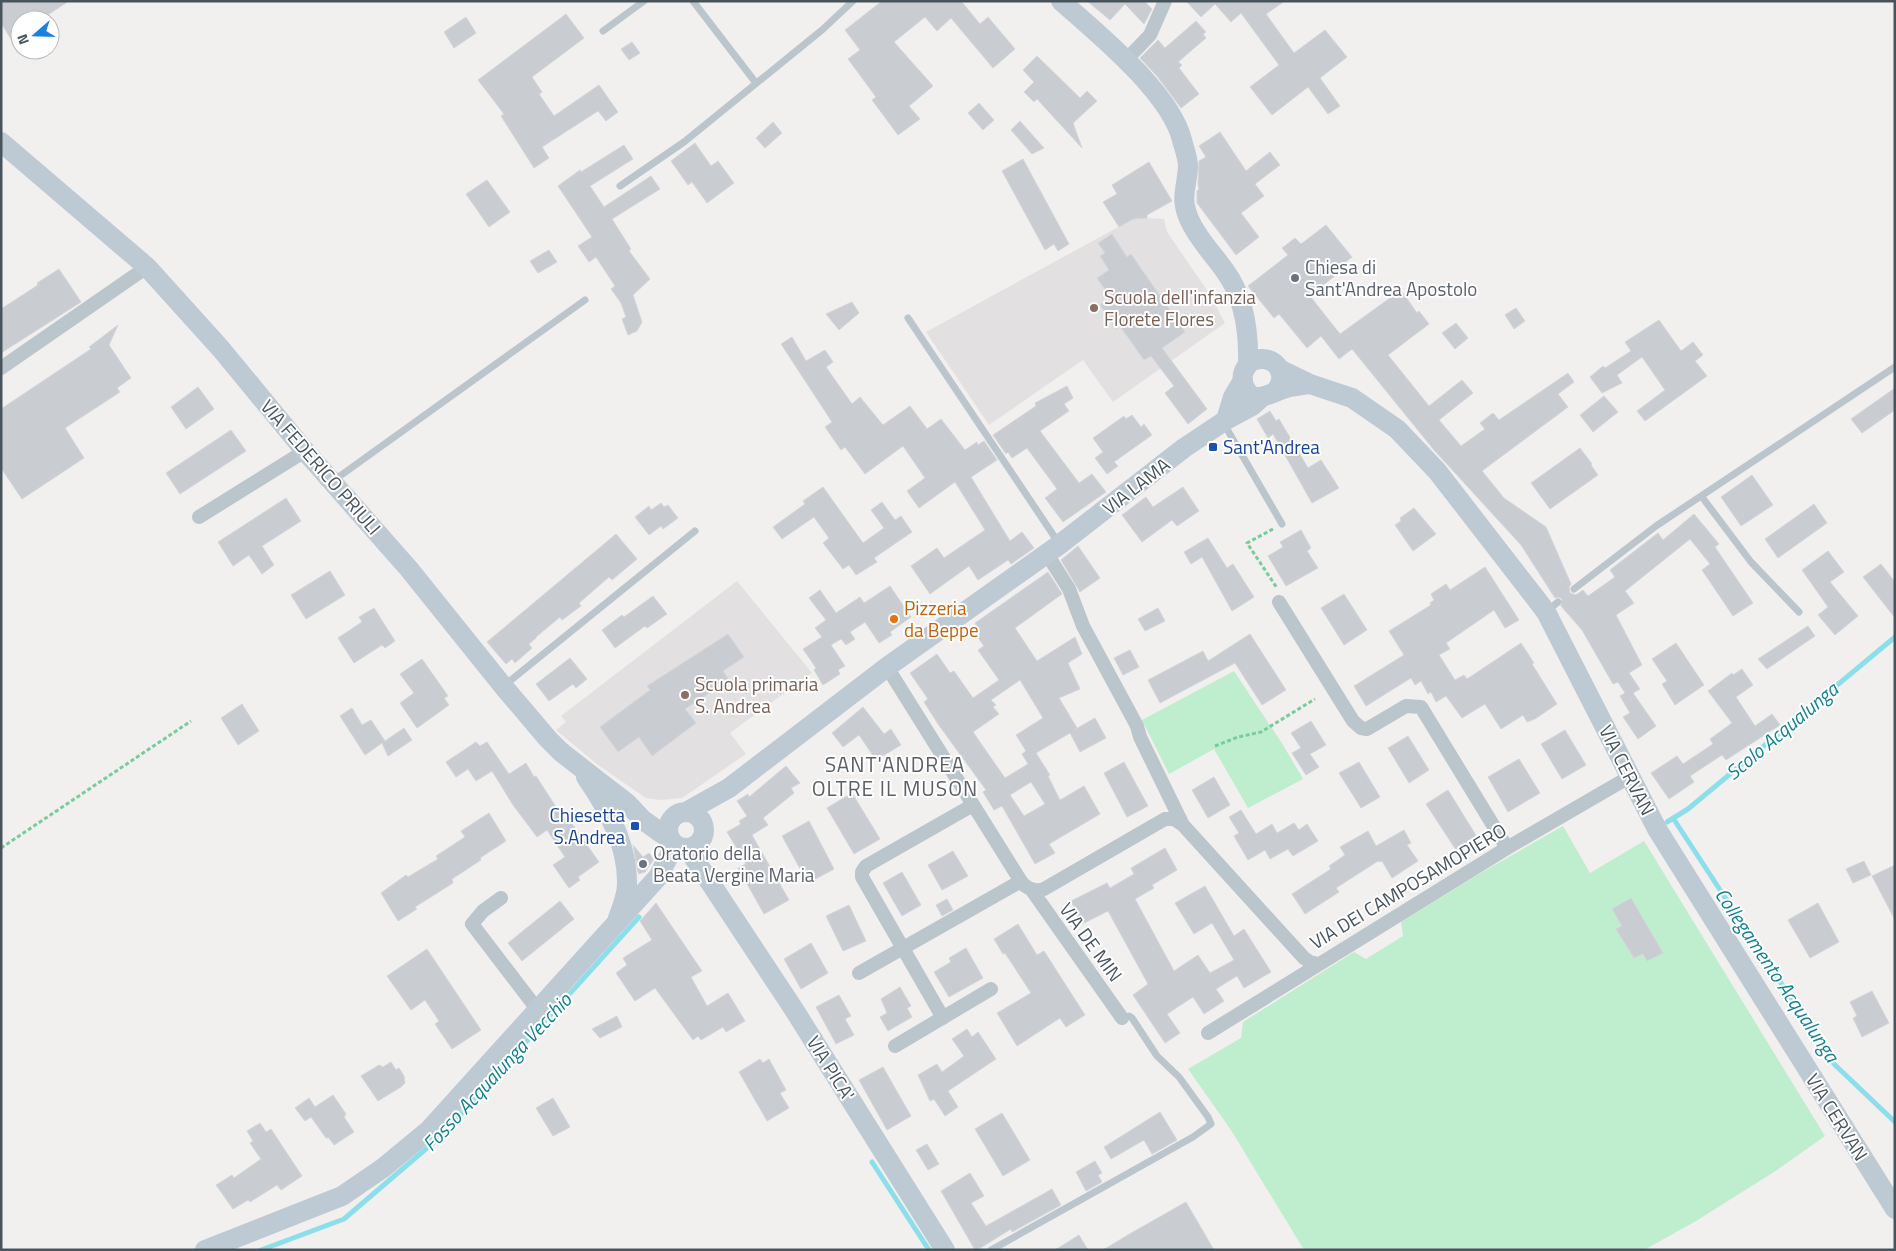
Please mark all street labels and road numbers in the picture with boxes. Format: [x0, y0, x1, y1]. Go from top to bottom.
street label: VIA FEDERICO PRIULI [254, 392, 389, 541]
street label: VIA LAMA [1096, 450, 1176, 521]
street label: VIA CERVAN [1592, 719, 1663, 820]
street label: VIA DEI CAMPOSAMOPIERO [1304, 815, 1512, 956]
street label: VIA DE MIN [1053, 896, 1130, 987]
street label: VIA PICA' [800, 1030, 863, 1106]
street label: VIA CERVAN [1799, 1067, 1876, 1166]

